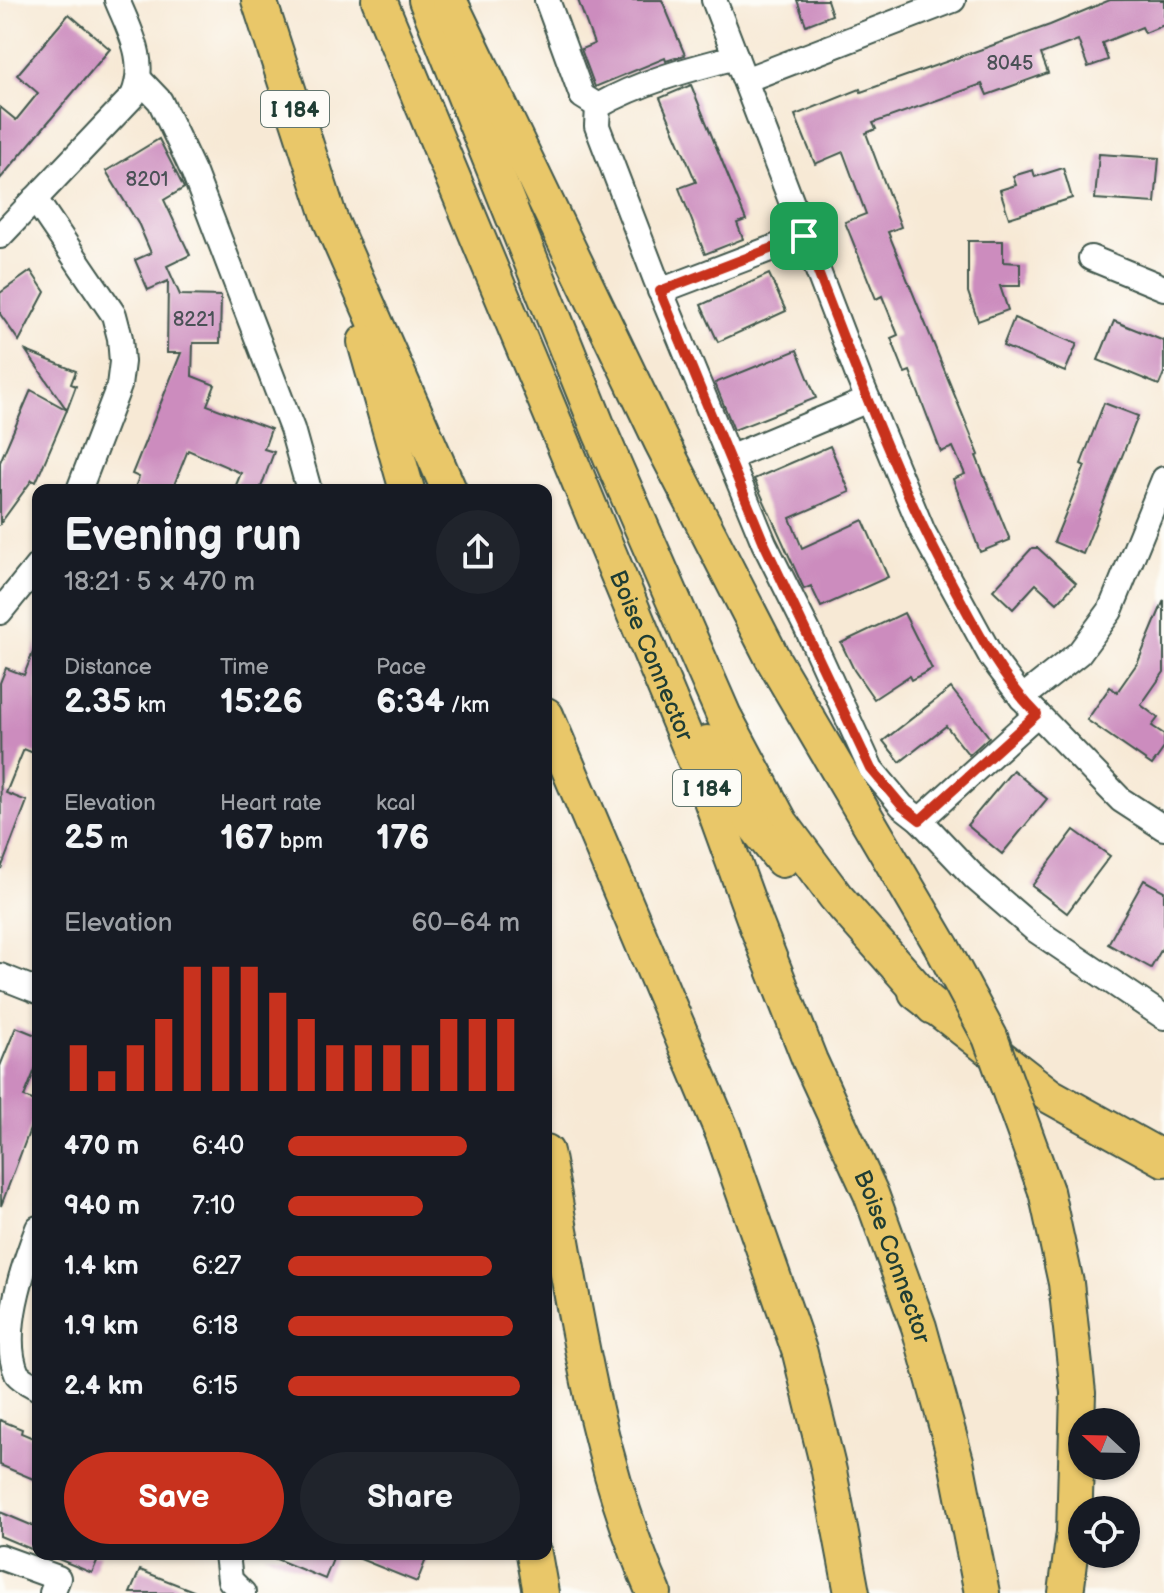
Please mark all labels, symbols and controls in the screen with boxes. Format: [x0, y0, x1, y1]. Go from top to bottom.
house number: 8045 [986, 52, 1034, 76]
road number: I 184 [261, 91, 329, 127]
house number: 8201 [126, 168, 168, 192]
pin [770, 202, 838, 270]
icon: arrive [782, 214, 826, 258]
house number: 8221 [173, 308, 215, 332]
text: Evening run [64, 510, 301, 563]
button: share [436, 510, 520, 594]
street label: Boise Connector [603, 566, 700, 746]
text: 18:21 · 5 × 470 m [64, 567, 255, 598]
text: Distance [64, 654, 152, 681]
text: Time [220, 654, 269, 681]
text: Pace [376, 654, 426, 681]
text: 2.35 [64, 681, 131, 722]
text: 15:26 [220, 681, 303, 722]
text: 6:34 [376, 681, 445, 722]
text: km [131, 692, 166, 719]
text: /km [445, 692, 490, 719]
road number: I 184 [673, 770, 741, 806]
text: Elevation [64, 790, 156, 817]
text: Heart rate [220, 790, 322, 817]
text: kcal [376, 790, 415, 817]
text: 25 [64, 817, 104, 858]
text: 167 [220, 817, 274, 858]
text: 176 [376, 817, 429, 858]
text: m [104, 828, 128, 855]
text: bpm [274, 828, 323, 855]
text: Elevation [64, 908, 172, 939]
text: 60–64 m [411, 908, 520, 939]
text: 470 m [64, 1131, 139, 1162]
text: 6:40 [192, 1131, 244, 1162]
street label: Boise Connector [847, 1166, 937, 1347]
text: 940 m [64, 1191, 140, 1222]
text: 7:10 [192, 1191, 235, 1222]
text: 1.4 km [64, 1251, 139, 1282]
text: 6:27 [192, 1251, 241, 1282]
text: 1.9 km [64, 1311, 139, 1342]
text: 6:18 [192, 1311, 238, 1342]
text: 2.4 km [64, 1371, 143, 1402]
text: 6:15 [192, 1371, 238, 1402]
north arrow [1068, 1408, 1140, 1480]
map controls [1068, 1408, 1140, 1568]
button: Save [64, 1452, 284, 1544]
button: Share [300, 1452, 520, 1544]
button: locate [1068, 1496, 1140, 1568]

